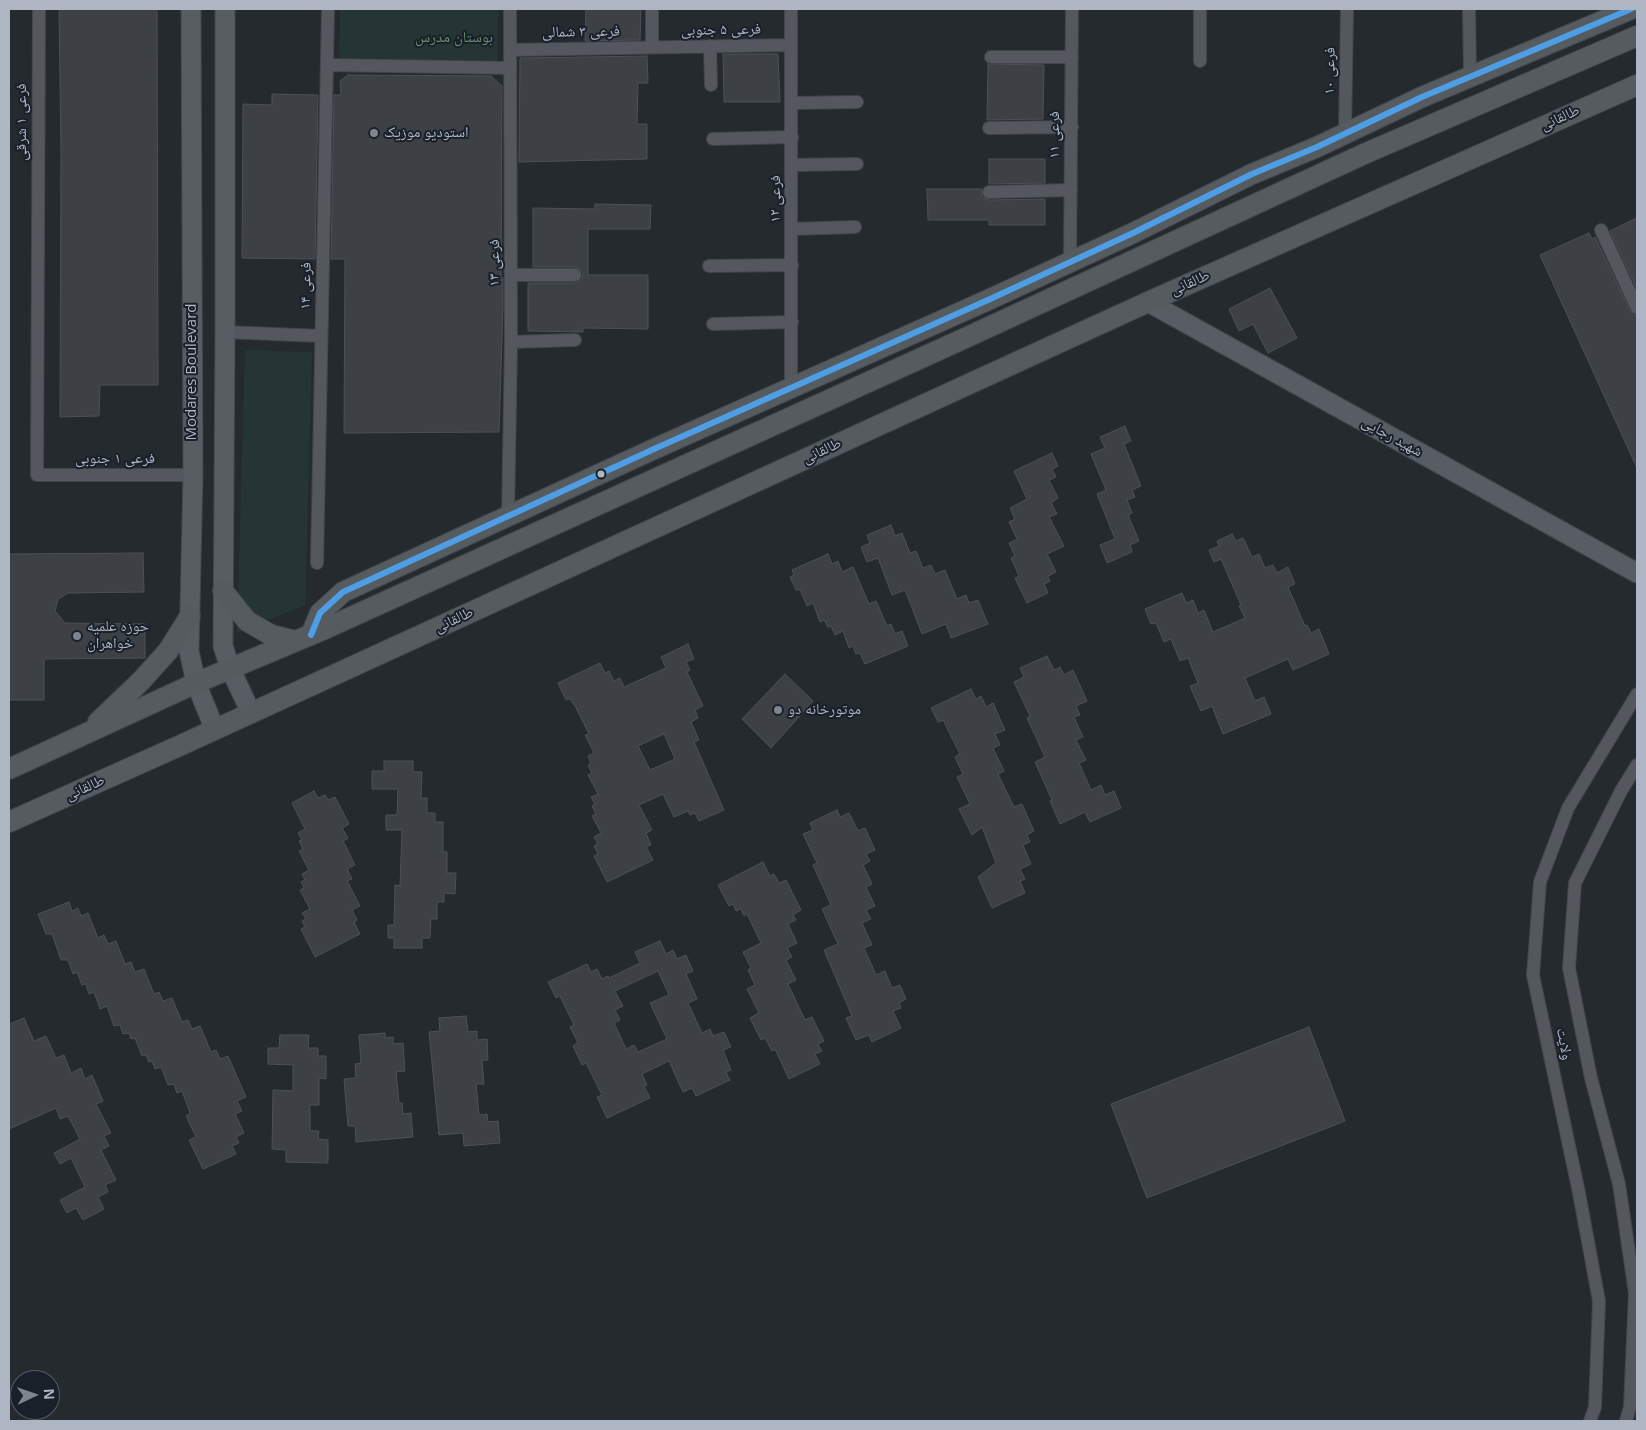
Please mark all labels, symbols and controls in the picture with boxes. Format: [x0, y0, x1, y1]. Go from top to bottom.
street label: فرعی ۵ جنوبی [681, 20, 761, 40]
street label: فرعی ۳ شمالی [542, 22, 620, 42]
park label: بوستان مدرس [415, 29, 493, 47]
street label: فرعی ۱۰ [1321, 47, 1339, 95]
street label: فرعی ۱ شرقی [13, 83, 31, 161]
street label: طالقانی [1538, 101, 1582, 135]
street label: فرعی ۱۱ [1046, 111, 1064, 159]
place label: استودیو موزیک [384, 124, 469, 142]
marker: استودیو موزیک [368, 127, 380, 139]
street label: فرعی ۱۲ [767, 175, 785, 223]
street label: فرعی ۱۳ [486, 239, 504, 287]
street label: فرعی ۱۴ [297, 262, 315, 310]
street label: طالقانی [1168, 266, 1212, 300]
street label: Modares Boulevard [183, 304, 201, 440]
street label: شهید رجایی [1359, 413, 1425, 461]
street label: طالقانی [800, 434, 844, 468]
street label: فرعی ۱ جنوبی [75, 450, 155, 468]
unlabelled marker [596, 469, 606, 479]
street label: طالقانی [432, 603, 476, 637]
place label: حوزه علمیه خواهران [87, 618, 149, 653]
marker: حوزه علمیه خواهران [71, 630, 83, 642]
place label: موتورخانه دو [788, 701, 861, 719]
marker: موتورخانه دو [772, 704, 784, 716]
street label: طالقانی [63, 771, 107, 805]
street label: ولایت [1552, 1026, 1576, 1062]
north arrow [10, 1370, 60, 1420]
text: N [40, 1388, 59, 1400]

